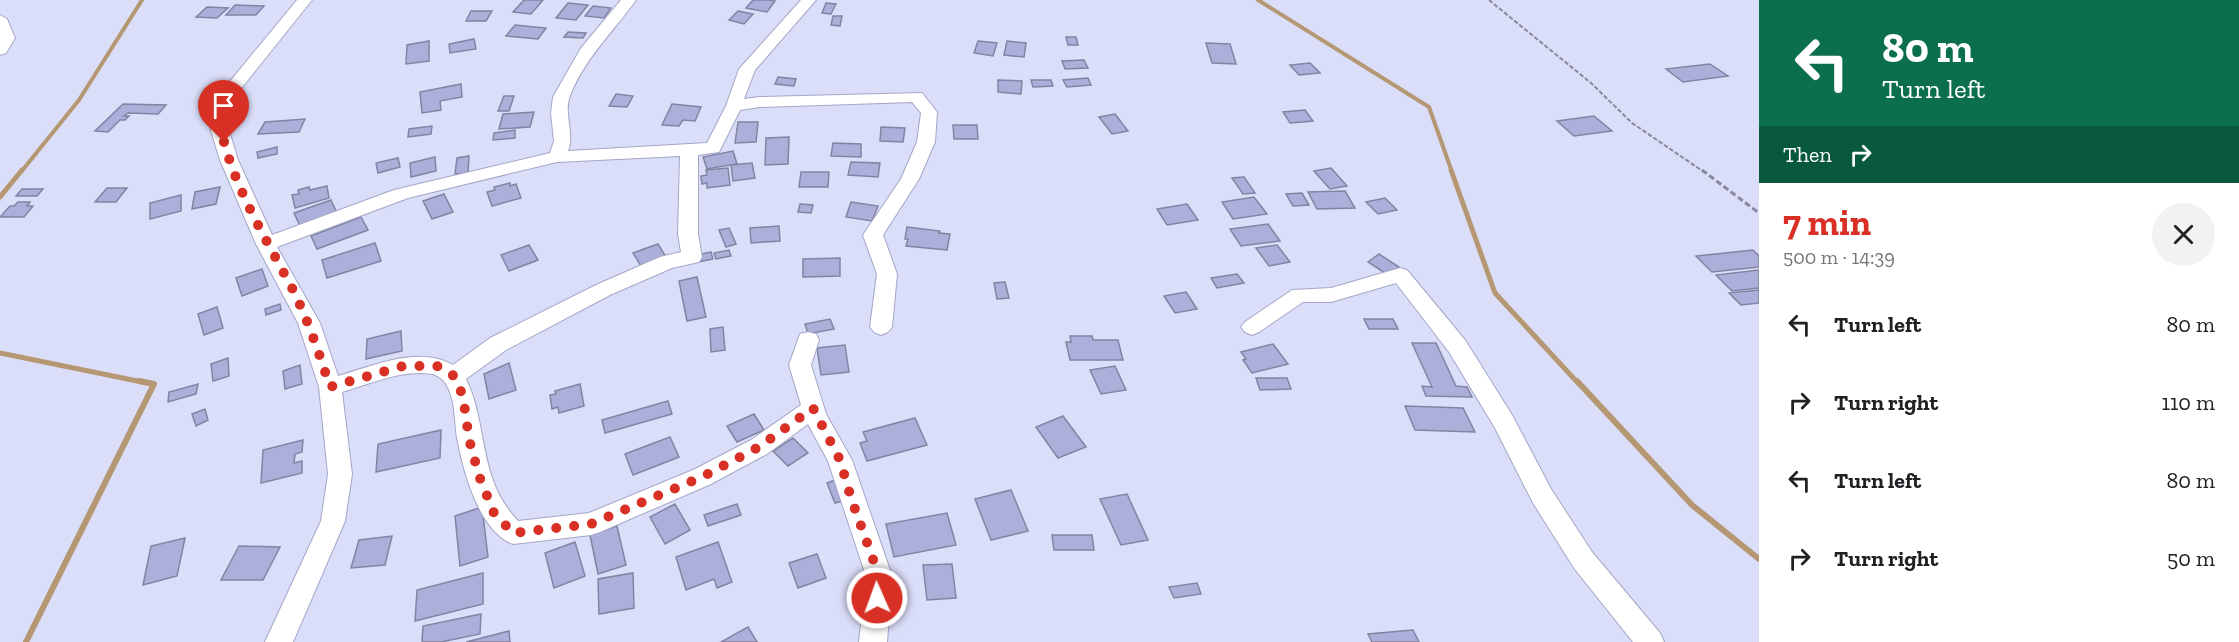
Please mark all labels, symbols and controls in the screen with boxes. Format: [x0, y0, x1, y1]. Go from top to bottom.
text: 80 m [1882, 22, 1973, 73]
icon: left [1783, 24, 1861, 102]
text: Turn left [1882, 73, 1985, 105]
pin [198, 80, 249, 142]
icon: arrive [207, 89, 240, 122]
icon: right [1844, 138, 1877, 171]
text: Then [1783, 141, 1832, 168]
text: 7 min [1783, 201, 1871, 244]
button: close [2152, 203, 2215, 266]
text: 500 m · 14:39 [1783, 245, 1895, 269]
icon: left [1783, 308, 1816, 341]
text: Turn left [1834, 311, 1921, 338]
text: 80 m [2167, 311, 2215, 338]
icon: right [1783, 386, 1816, 419]
text: Turn right [1834, 389, 1938, 416]
text: 110 m [2161, 389, 2215, 416]
icon: left [1783, 464, 1816, 497]
text: Turn left [1834, 467, 1921, 494]
text: 80 m [2167, 467, 2215, 494]
icon: right [1783, 542, 1816, 575]
text: Turn right [1834, 545, 1938, 572]
text: 50 m [2167, 545, 2215, 572]
position arrow [845, 566, 909, 630]

